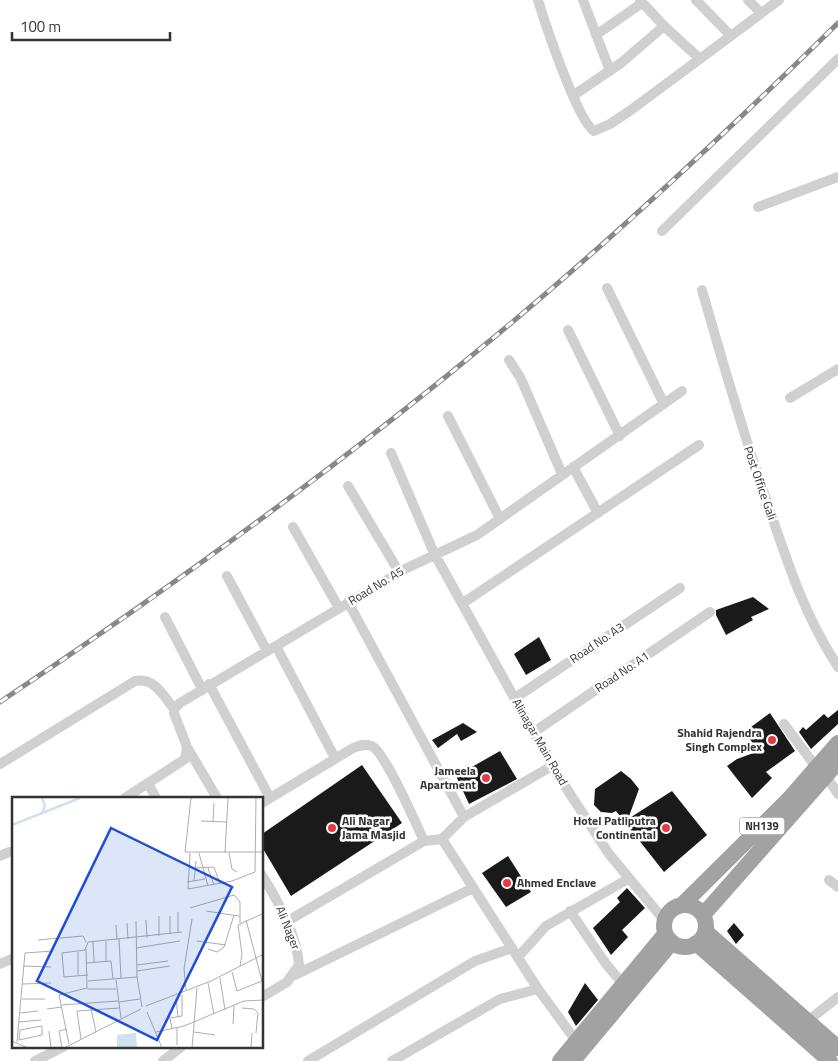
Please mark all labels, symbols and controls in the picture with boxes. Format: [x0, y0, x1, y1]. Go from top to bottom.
scale bar [12, 10, 170, 42]
text: 100 m [20, 15, 61, 38]
street label: Post Office Gali [739, 443, 782, 522]
street label: Road No. A5 [344, 561, 407, 610]
street label: Road No. A3 [566, 617, 628, 668]
street label: Road No. A1 [591, 646, 653, 697]
street label: Alinagar Main Road [508, 695, 573, 789]
place label: Shahid Rajendra Singh Complex [677, 723, 762, 756]
marker: Shahid Rajendra Singh Complex [766, 734, 778, 746]
place label: Jameela Apartment [420, 761, 477, 794]
marker: Jameela Apartment [480, 772, 492, 784]
inset map [12, 797, 264, 1048]
place label: Ali Nagar Jama Masjid [342, 811, 405, 844]
place label: Hotel Patliputra Continental [573, 811, 656, 844]
road number: NH139 [740, 818, 784, 834]
marker: Ali Nagar Jama Masjid [326, 822, 338, 834]
marker: Hotel Patliputra Continental [660, 822, 672, 834]
place label: Ahmed Enclave [517, 873, 596, 892]
marker: Ahmed Enclave [501, 877, 513, 889]
street label: Ali Nager [271, 903, 306, 953]

